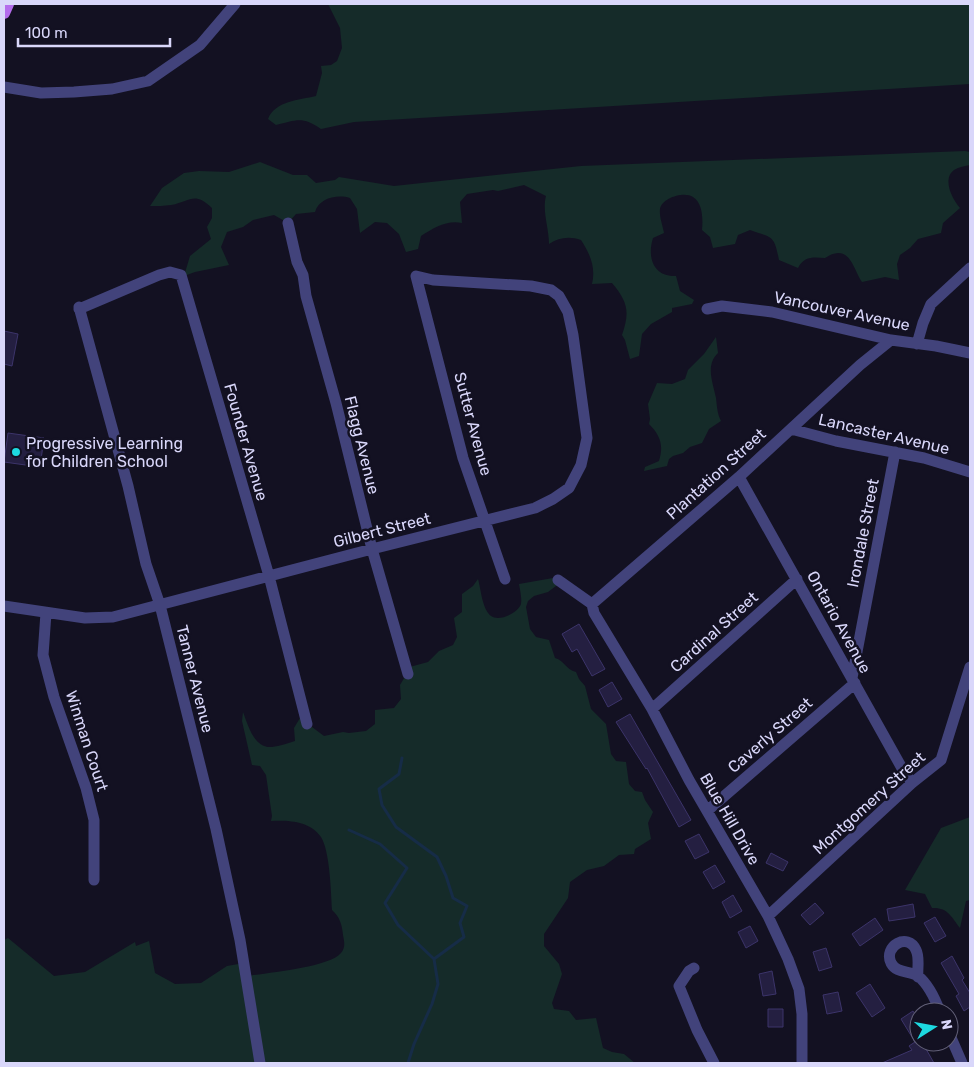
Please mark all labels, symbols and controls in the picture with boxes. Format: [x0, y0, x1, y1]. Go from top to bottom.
scale bar [18, 15, 170, 47]
text: 100 m [25, 24, 67, 42]
street label: Vancouver Avenue [772, 287, 912, 335]
street label: Sutter Avenue [450, 370, 496, 478]
street label: Founder Avenue [220, 381, 272, 503]
street label: Flagg Avenue [341, 394, 383, 496]
street label: Lancaster Avenue [817, 410, 951, 458]
street label: Plantation Street [663, 425, 769, 523]
place label: Progressive Learning for Children School [26, 434, 183, 471]
marker: Progressive Learning for Children School [10, 446, 22, 458]
street label: Irondale Street [843, 477, 883, 589]
street label: Gilbert Street [331, 509, 433, 551]
street label: Ontario Avenue [803, 567, 875, 677]
street label: Cardinal Street [666, 588, 762, 676]
street label: Tanner Avenue [172, 623, 218, 735]
street label: Winman Court [62, 688, 112, 794]
street label: Caverly Street [724, 693, 816, 777]
street label: Montgomery Street [809, 748, 929, 858]
street label: Blue Hill Drive [696, 770, 764, 868]
north arrow [909, 1002, 959, 1052]
text: N [937, 1018, 956, 1031]

